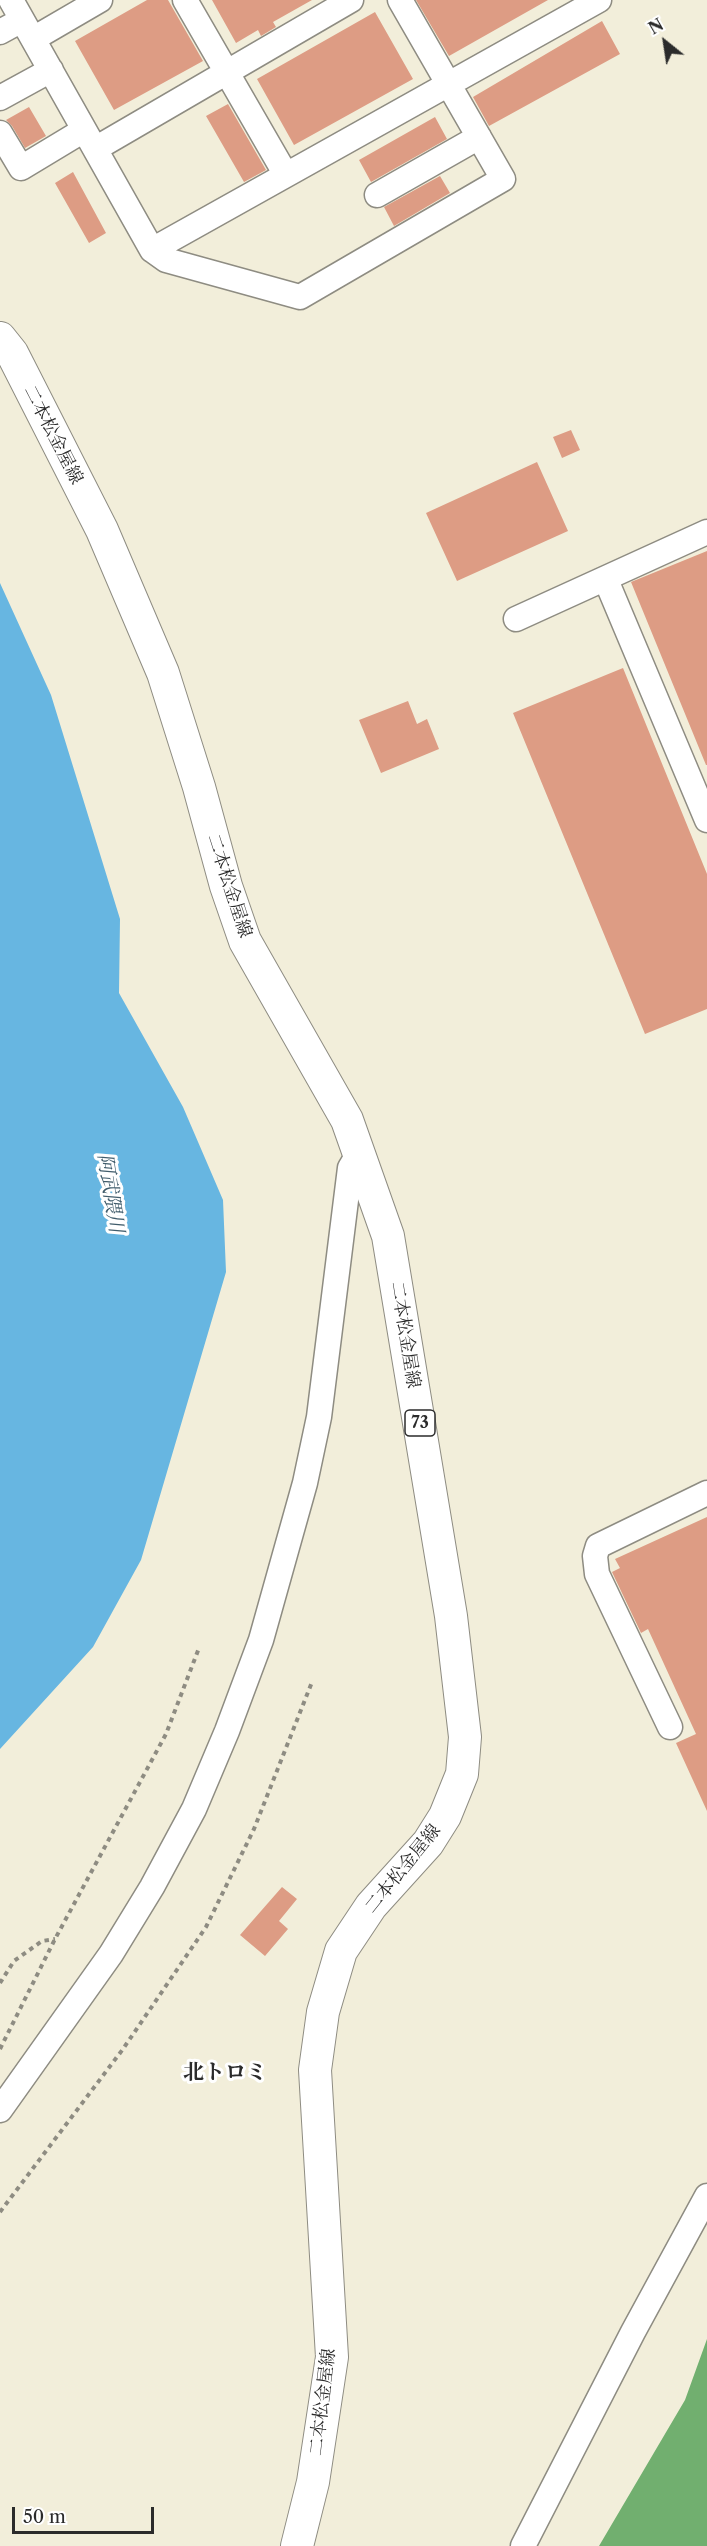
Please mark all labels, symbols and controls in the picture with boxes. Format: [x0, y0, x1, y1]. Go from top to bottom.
north arrow [635, 12, 695, 72]
text: N [645, 14, 667, 39]
street label: 二本松金屋線 [19, 382, 87, 488]
street label: 二本松金屋線 [202, 831, 256, 941]
water label: 阿武隈川 [92, 1152, 128, 1234]
street label: 二本松金屋線 [386, 1280, 424, 1390]
road number: 73 [405, 1410, 435, 1436]
street label: 二本松金屋線 [361, 1820, 445, 1918]
district label: 北トロミ [183, 2060, 267, 2086]
street label: 二本松金屋線 [306, 2347, 340, 2457]
scale bar [15, 2495, 158, 2533]
text: 50 m [23, 2506, 66, 2528]

